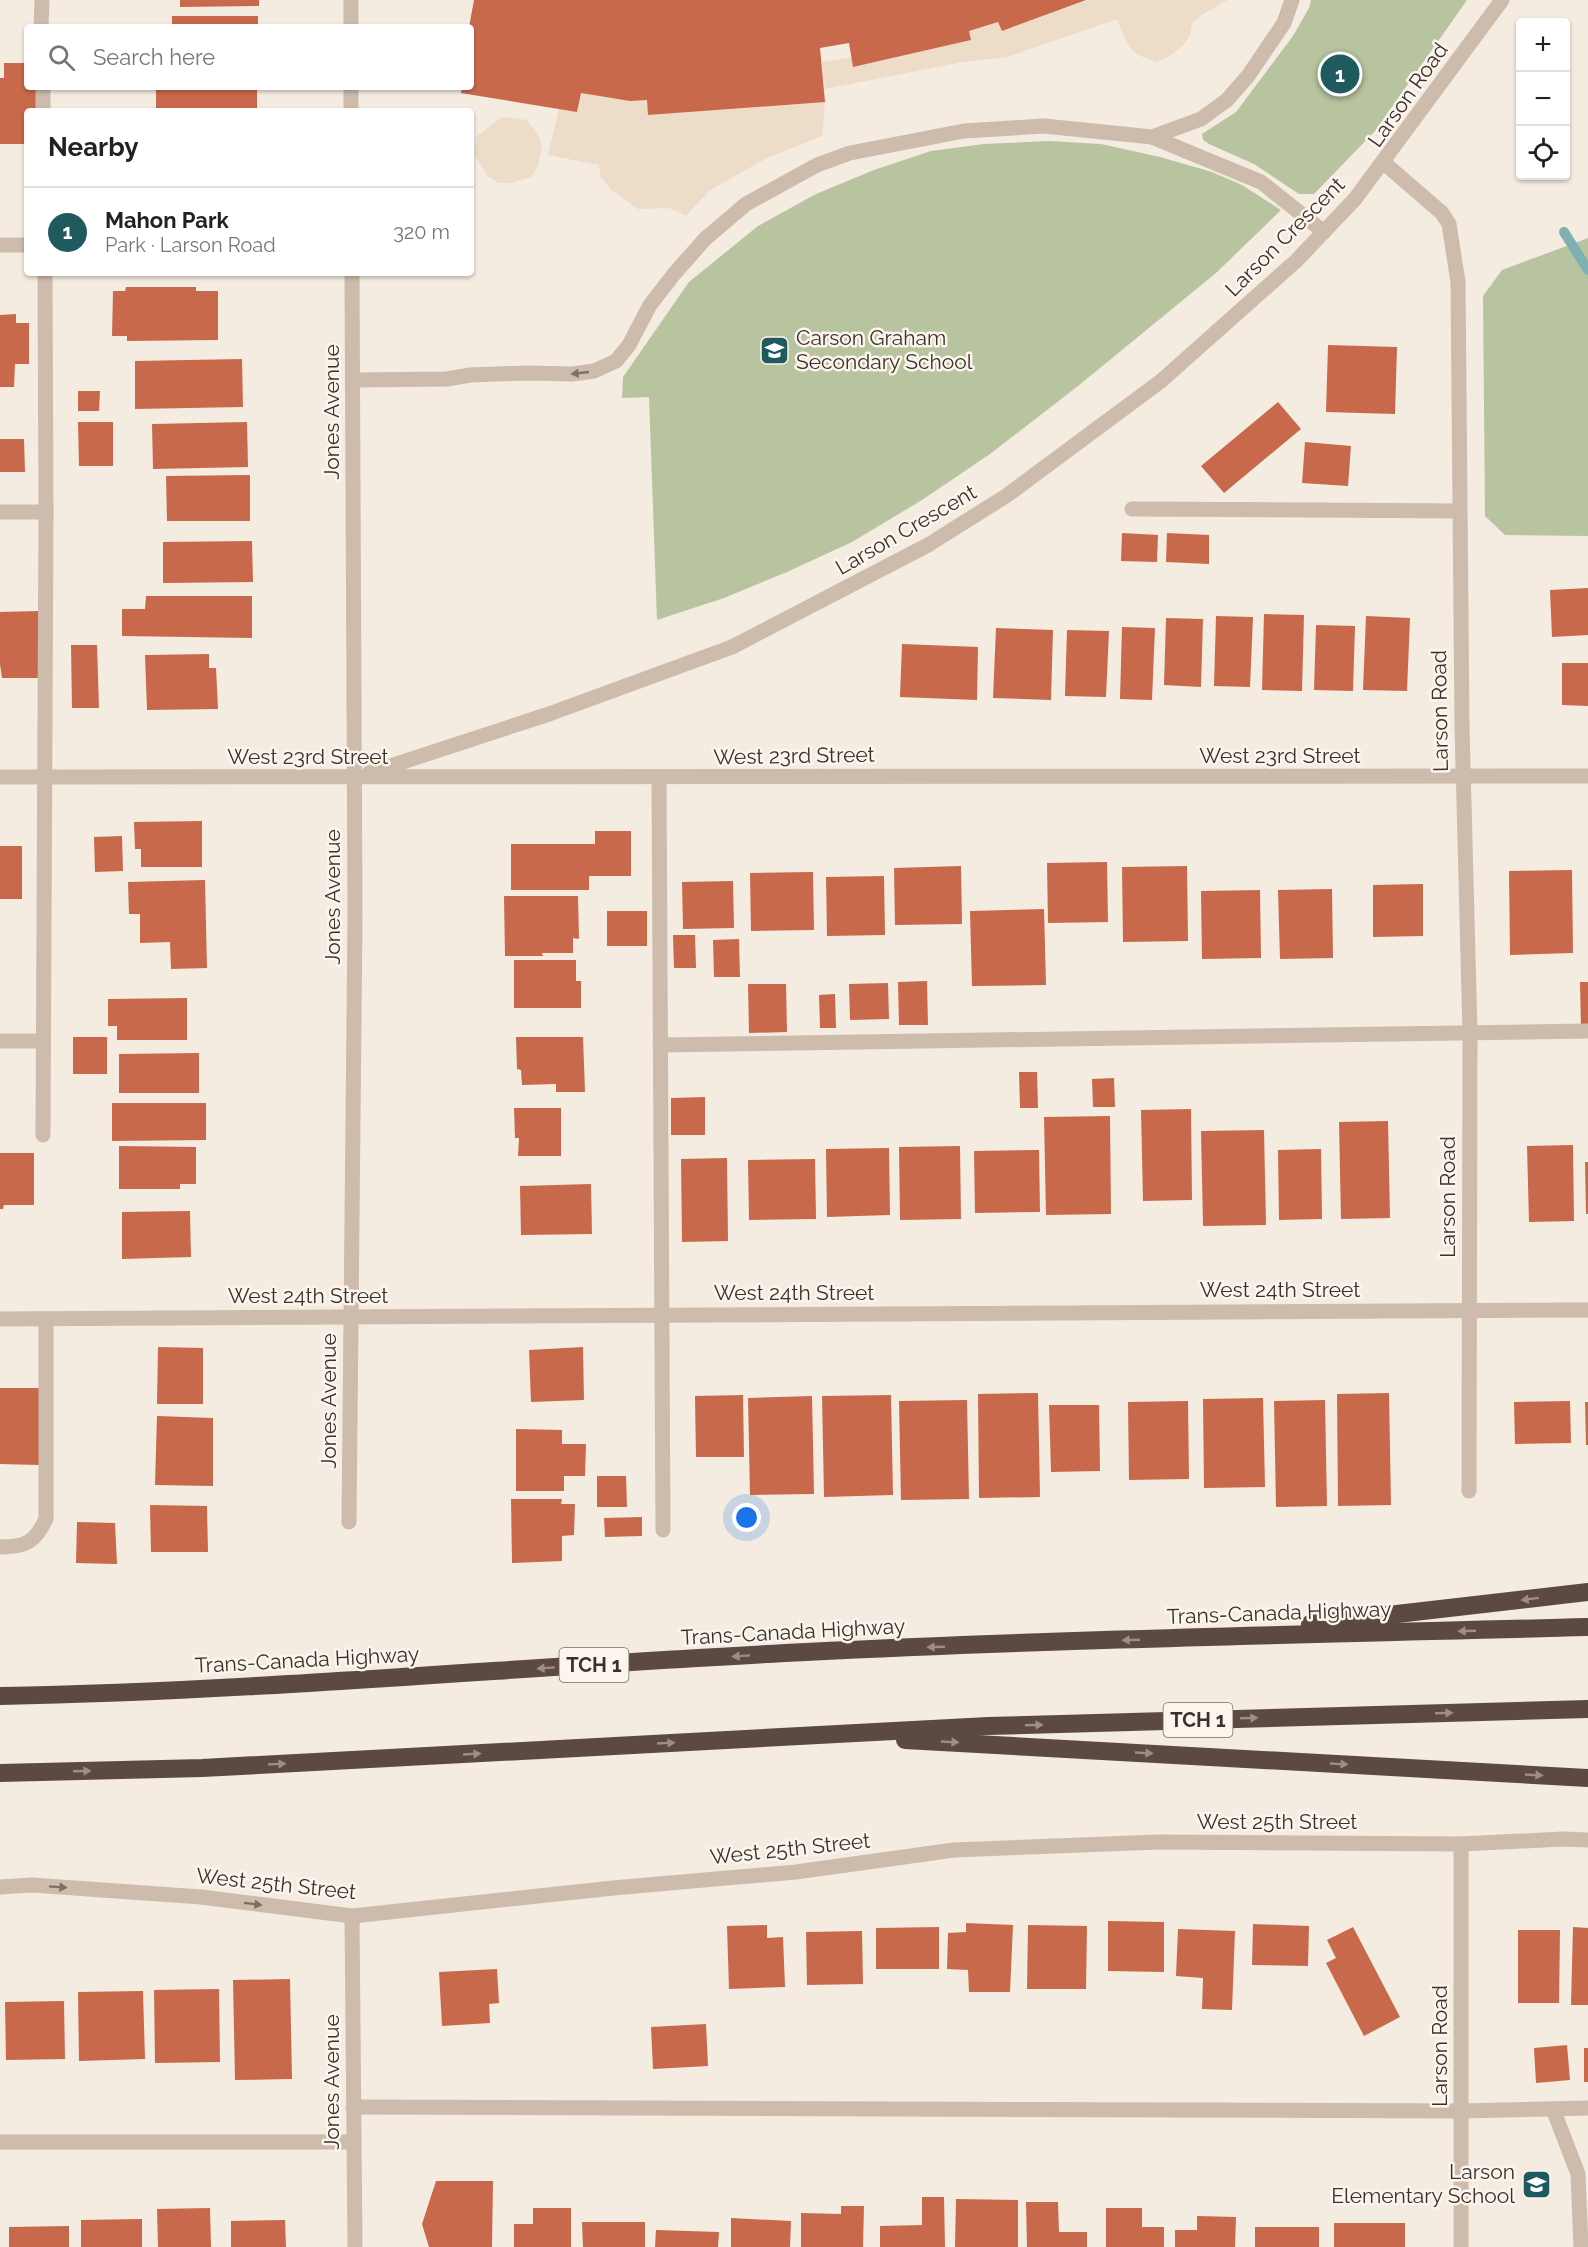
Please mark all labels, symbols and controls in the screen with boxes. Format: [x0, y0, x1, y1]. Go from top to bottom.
map controls [1516, 18, 1570, 180]
button: + [1516, 18, 1570, 72]
search box [24, 24, 474, 90]
street label: Larson Road [1362, 38, 1453, 152]
icon: search [45, 41, 78, 74]
text: Search here [93, 44, 215, 70]
pin: 1 [1320, 52, 1360, 97]
button: − [1516, 72, 1570, 126]
button: locate [1516, 126, 1570, 180]
text: Nearby [48, 132, 138, 162]
street label: Larson Crescent [1220, 172, 1349, 301]
text: Mahon Park [105, 207, 229, 233]
text: 1 [63, 220, 72, 244]
text: 320 m [393, 220, 450, 244]
text: Park · Larson Road [105, 233, 276, 257]
place label: Carson Graham Secondary School [796, 325, 973, 374]
school or university icon: Carson Graham Secondary School [759, 334, 791, 366]
street label: Jones Avenue [319, 344, 344, 480]
one-way arrow [571, 368, 590, 378]
street label: Larson Crescent [831, 479, 980, 580]
street label: Larson Road [1426, 650, 1453, 772]
street label: West 23rd Street [713, 742, 875, 769]
street label: West 23rd Street [1199, 743, 1361, 768]
street label: West 23rd Street [227, 744, 389, 769]
street label: Jones Avenue [320, 829, 345, 965]
street label: Larson Road [1435, 1136, 1460, 1258]
street label: West 24th Street [1200, 1277, 1360, 1302]
street label: West 24th Street [714, 1280, 874, 1305]
street label: West 24th Street [228, 1283, 388, 1308]
street label: Jones Avenue [316, 1333, 341, 1469]
your location [732, 1503, 761, 1532]
one-way arrow [1520, 1594, 1539, 1604]
street label: Trans-Canada Highway [1166, 1596, 1392, 1629]
street label: Trans-Canada Highway [680, 1613, 906, 1650]
one-way arrow [1457, 1626, 1476, 1635]
one-way arrow [1121, 1636, 1140, 1645]
street label: Trans-Canada Highway [194, 1641, 420, 1678]
one-way arrow [926, 1643, 945, 1652]
road number: TCH 1 [560, 1648, 628, 1682]
one-way arrow [731, 1651, 750, 1661]
one-way arrow [537, 1664, 556, 1673]
road number: TCH 1 [1164, 1703, 1232, 1737]
one-way arrow [1435, 1708, 1454, 1718]
one-way arrow [1240, 1714, 1259, 1723]
one-way arrow [1024, 1720, 1043, 1729]
one-way arrow [657, 1738, 676, 1747]
one-way arrow [940, 1738, 959, 1747]
one-way arrow [462, 1749, 481, 1758]
one-way arrow [1135, 1749, 1154, 1758]
one-way arrow [1329, 1759, 1348, 1769]
one-way arrow [268, 1760, 287, 1769]
one-way arrow [73, 1766, 92, 1776]
one-way arrow [1524, 1770, 1543, 1779]
street label: West 25th Street [1197, 1809, 1357, 1834]
street label: West 25th Street [709, 1828, 871, 1869]
street label: West 25th Street [195, 1863, 357, 1904]
one-way arrow [49, 1882, 68, 1891]
one-way arrow [243, 1899, 262, 1908]
street label: Larson Road [1427, 1985, 1452, 2107]
street label: Jones Avenue [319, 2014, 344, 2150]
place label: Larson Elementary School [1331, 2159, 1515, 2208]
school or university icon: Larson Elementary School [1520, 2168, 1552, 2200]

